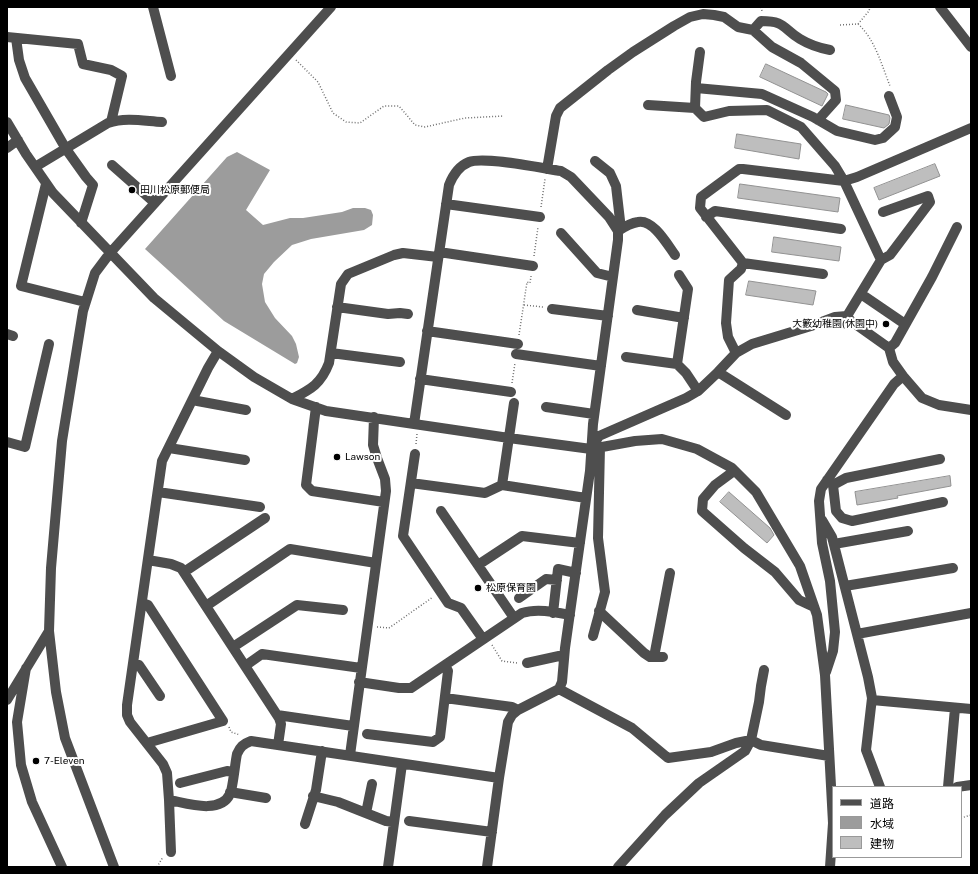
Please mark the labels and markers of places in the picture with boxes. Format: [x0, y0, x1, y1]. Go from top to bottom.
place label: 田川松原郵便局 [140, 184, 210, 196]
marker: 田川松原郵便局 [127, 185, 137, 195]
place label: 大籔幼稚園(休園中) [792, 318, 878, 330]
marker: 大籔幼稚園(休園中) [881, 319, 891, 329]
place label: Lawson [345, 451, 380, 463]
marker: Lawson [332, 452, 342, 462]
place label: 松原保育園 [486, 582, 536, 594]
marker: 松原保育園 [473, 583, 483, 593]
place label: 7-Eleven [44, 755, 85, 767]
marker: 7-Eleven [31, 756, 41, 766]

